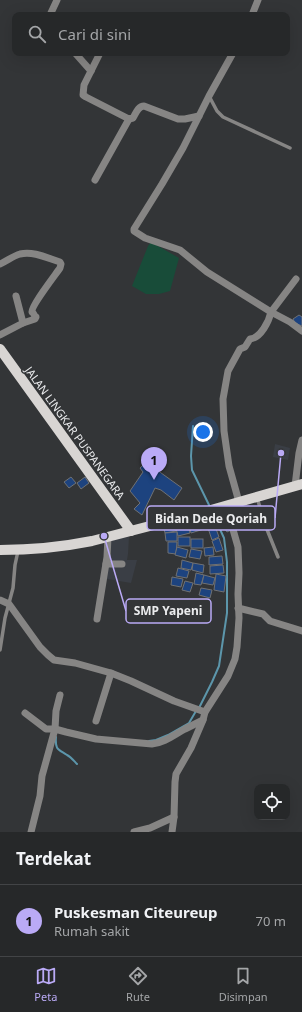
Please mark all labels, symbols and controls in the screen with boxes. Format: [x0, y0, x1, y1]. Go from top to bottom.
search box [12, 12, 290, 56]
icon: search [26, 23, 48, 45]
text: Cari di sini [58, 24, 131, 44]
street label: JALAN LINGKAR PUSPANEGARA [22, 362, 129, 503]
your location [193, 422, 213, 442]
pin: 1 [141, 447, 167, 480]
callout: Bidan Dede Qoriah [147, 506, 275, 530]
text: Bidan Dede Qoriah [155, 510, 267, 527]
callout: SMP Yapeni [126, 599, 211, 623]
text: SMP Yapeni [134, 602, 202, 619]
map controls [254, 784, 290, 820]
button: locate [254, 784, 290, 820]
text: Terdekat [16, 847, 91, 870]
text: Puskesman Citeureup [54, 902, 218, 922]
text: 1 [25, 912, 33, 930]
text: 70 m [256, 912, 286, 930]
text: Rumah sakit [54, 922, 130, 940]
tab: Peta [34, 965, 57, 1004]
tab: Rute [126, 965, 150, 1004]
tab: Disimpan [219, 965, 268, 1004]

